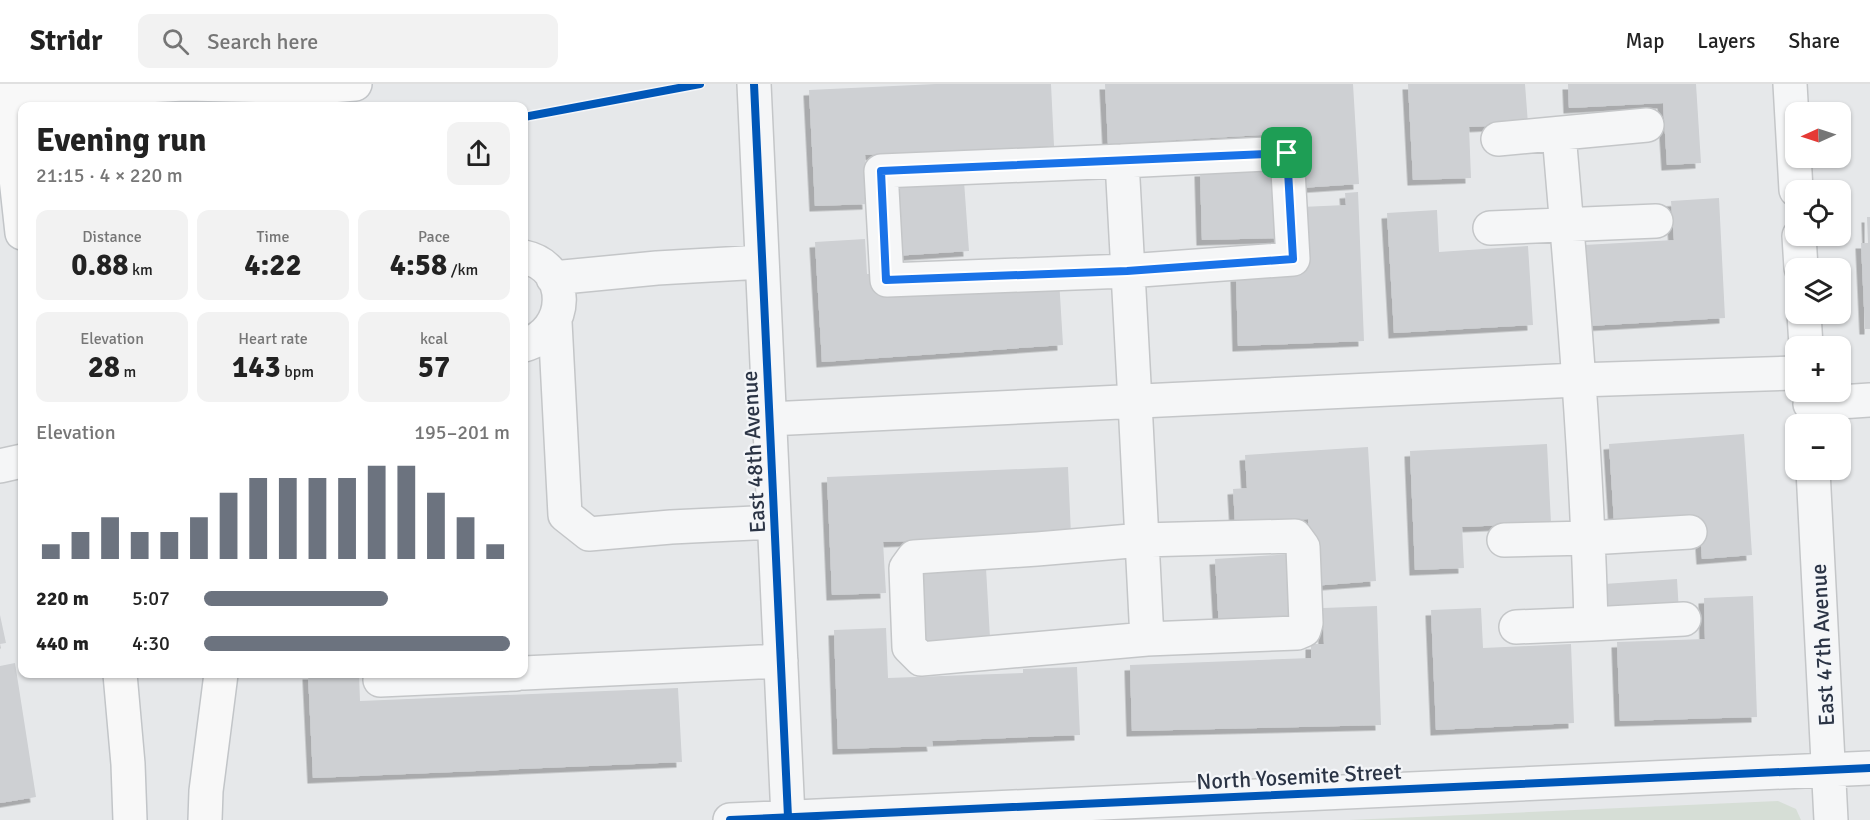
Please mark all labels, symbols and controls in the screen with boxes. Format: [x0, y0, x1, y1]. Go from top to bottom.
search box [138, 14, 558, 68]
text: Stridr [30, 24, 102, 58]
icon: search [159, 25, 192, 58]
text: Search here [207, 28, 318, 55]
text: Map [1626, 28, 1664, 54]
text: Layers [1697, 28, 1755, 54]
text: Share [1788, 28, 1840, 54]
north arrow [1785, 102, 1851, 168]
map controls [1785, 102, 1851, 480]
text: Evening run [36, 120, 206, 161]
button: share [447, 122, 510, 185]
pin [1261, 127, 1312, 178]
icon: arrive [1270, 136, 1303, 169]
text: 21:15 · 4 × 220 m [36, 163, 183, 188]
button: locate [1785, 180, 1851, 246]
text: Distance [82, 227, 142, 247]
text: Time [257, 227, 289, 247]
text: Pace [418, 227, 450, 247]
text: 0.88 [71, 247, 128, 284]
text: 4:22 [244, 247, 302, 284]
text: 4:58 [390, 247, 447, 284]
button: layers [1785, 258, 1851, 324]
text: km [128, 260, 153, 280]
text: /km [447, 260, 478, 280]
text: Elevation [80, 329, 144, 349]
text: Heart rate [238, 329, 308, 349]
text: kcal [420, 329, 448, 349]
button: + [1785, 336, 1851, 402]
text: 28 [88, 349, 120, 386]
text: 143 [232, 349, 281, 386]
text: 57 [418, 349, 450, 386]
text: m [120, 362, 136, 382]
text: bpm [281, 362, 314, 382]
street label: East 48th Avenue [736, 370, 771, 534]
button: − [1785, 414, 1851, 480]
text: Elevation [36, 420, 116, 445]
text: 195–201 m [414, 420, 510, 445]
street label: East 47th Avenue [1805, 563, 1840, 727]
text: 220 m [36, 586, 89, 611]
text: 5:07 [132, 586, 170, 611]
text: 440 m [36, 631, 89, 656]
text: 4:30 [132, 631, 170, 656]
street label: North Yosemite Street [1196, 758, 1403, 795]

